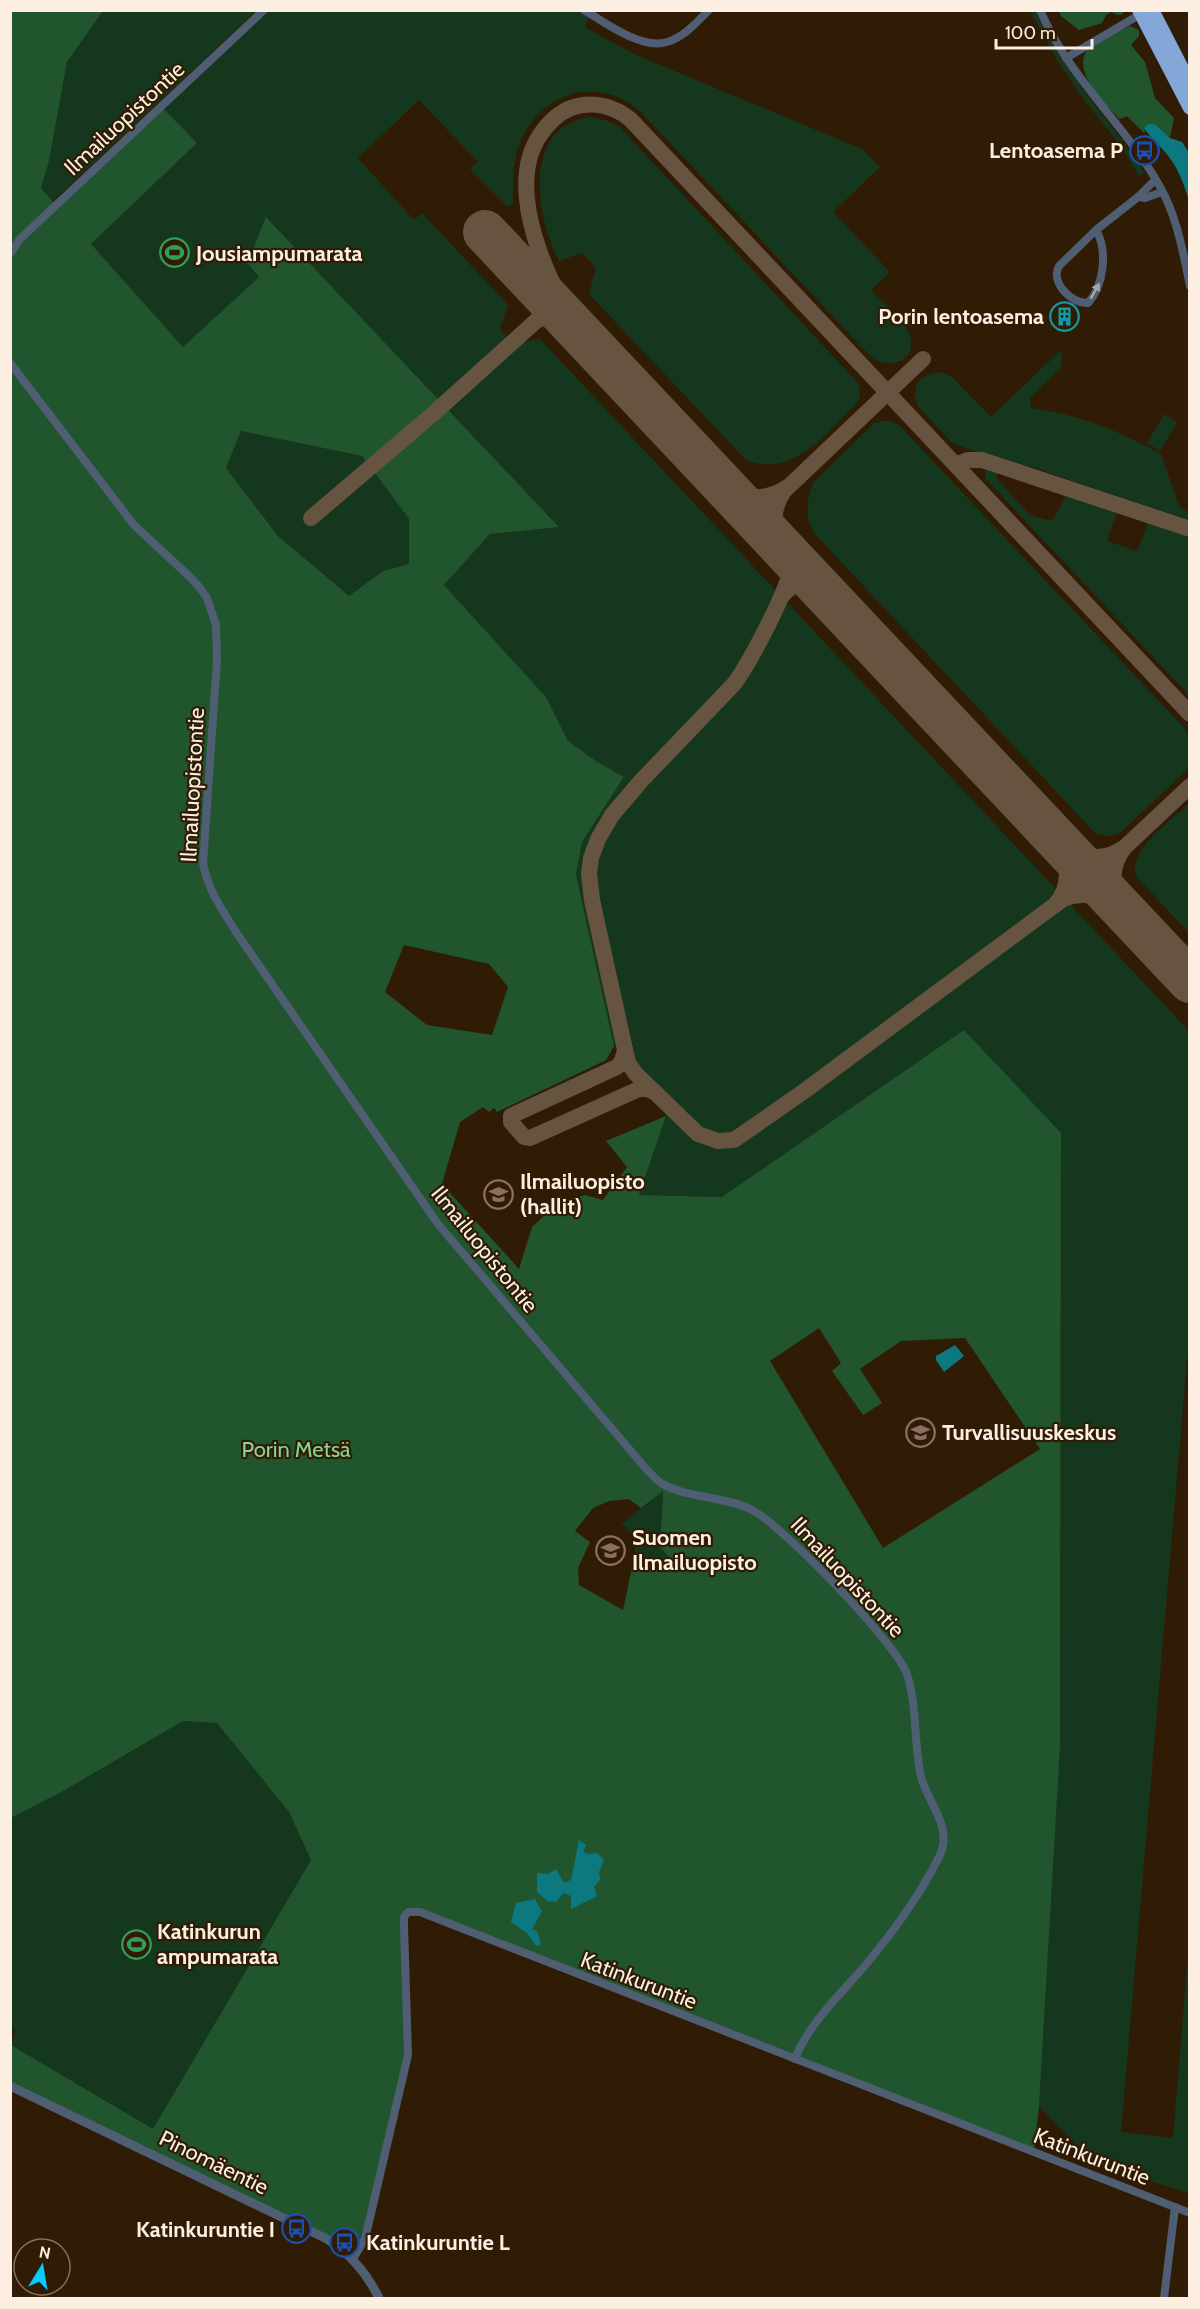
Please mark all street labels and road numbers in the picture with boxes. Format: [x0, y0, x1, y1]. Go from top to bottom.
street label: Ilmailuopistontie [59, 56, 190, 181]
street label: Ilmailuopistontie [175, 707, 210, 863]
street label: Ilmailuopistontie [425, 1181, 544, 1318]
street label: Ilmailuopistontie [785, 1512, 910, 1643]
street label: Katinkuruntie [577, 1946, 701, 2015]
street label: Katinkuruntie [1030, 2122, 1154, 2191]
street label: Pinomäentie [155, 2124, 273, 2200]

